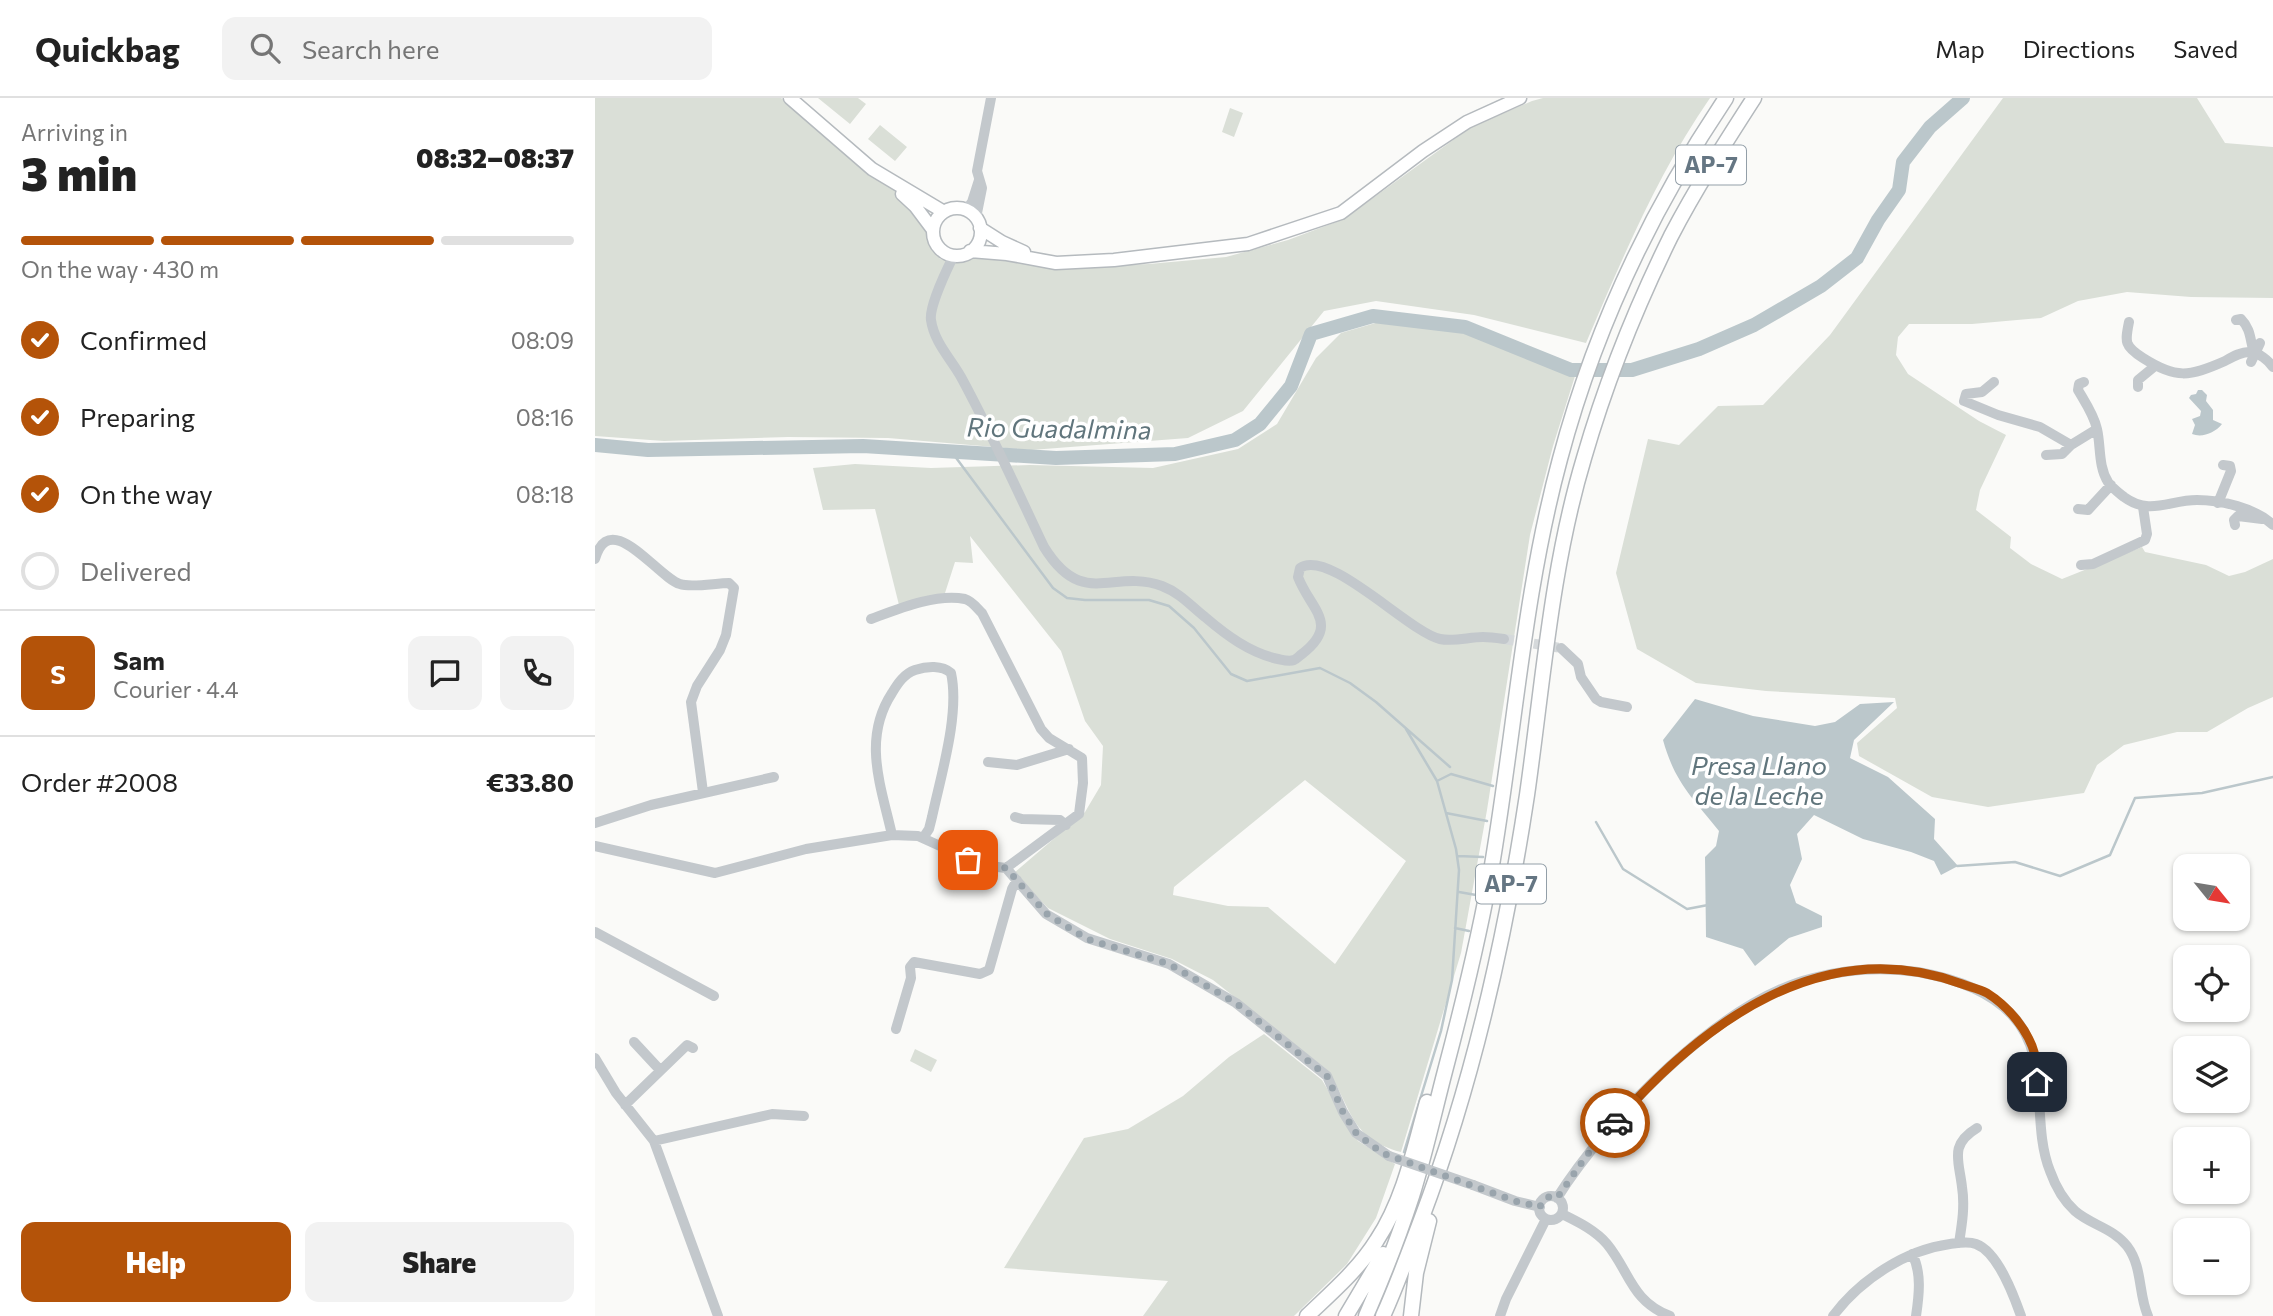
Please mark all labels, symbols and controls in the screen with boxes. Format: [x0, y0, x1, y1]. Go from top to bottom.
search box [222, 17, 712, 80]
text: Quickbag [35, 28, 180, 69]
icon: search [246, 29, 284, 67]
text: Search here [302, 33, 439, 64]
text: Map [1935, 34, 1985, 63]
text: Directions [2023, 34, 2135, 63]
text: Saved [2173, 34, 2238, 63]
text: Arriving in [21, 118, 128, 146]
text: 08:32–08:37 [416, 142, 574, 173]
text: 3 min [21, 144, 137, 200]
road number: AP-7 [1676, 146, 1746, 184]
text: On the way · 430 m [21, 255, 219, 283]
icon: check [21, 321, 59, 359]
text: Confirmed [80, 324, 207, 355]
text: 08:09 [511, 326, 574, 354]
icon: check [21, 398, 59, 436]
text: Preparing [80, 401, 195, 432]
text: 08:16 [516, 403, 574, 431]
water label: Rio Guadalmina [966, 410, 1152, 445]
icon: check [21, 475, 59, 513]
text: On the way [80, 478, 213, 509]
text: 08:18 [516, 480, 574, 508]
text: Delivered [80, 555, 191, 586]
button: chat [408, 636, 482, 710]
button: phone [500, 636, 574, 710]
text: Sam [113, 644, 165, 675]
text: S [50, 658, 66, 689]
text: Courier · 4.4 [113, 675, 239, 703]
water label: Presa Llano de la Leche [1691, 749, 1827, 810]
text: Order #2008 [21, 766, 178, 797]
text: €33.80 [486, 766, 574, 797]
pin [938, 830, 998, 890]
icon: bag [949, 841, 987, 879]
north arrow [2173, 854, 2251, 931]
map controls [2173, 854, 2250, 1295]
road number: AP-7 [1476, 864, 1546, 904]
button: locate [2173, 945, 2250, 1022]
button: layers [2173, 1036, 2250, 1113]
pin [2007, 1052, 2067, 1112]
icon: home [2018, 1063, 2056, 1101]
courier [1580, 1088, 1650, 1158]
icon: car [1596, 1104, 1634, 1142]
button: + [2173, 1127, 2250, 1204]
button: − [2173, 1218, 2250, 1295]
button: Help [21, 1222, 291, 1302]
button: Share [305, 1222, 574, 1302]

